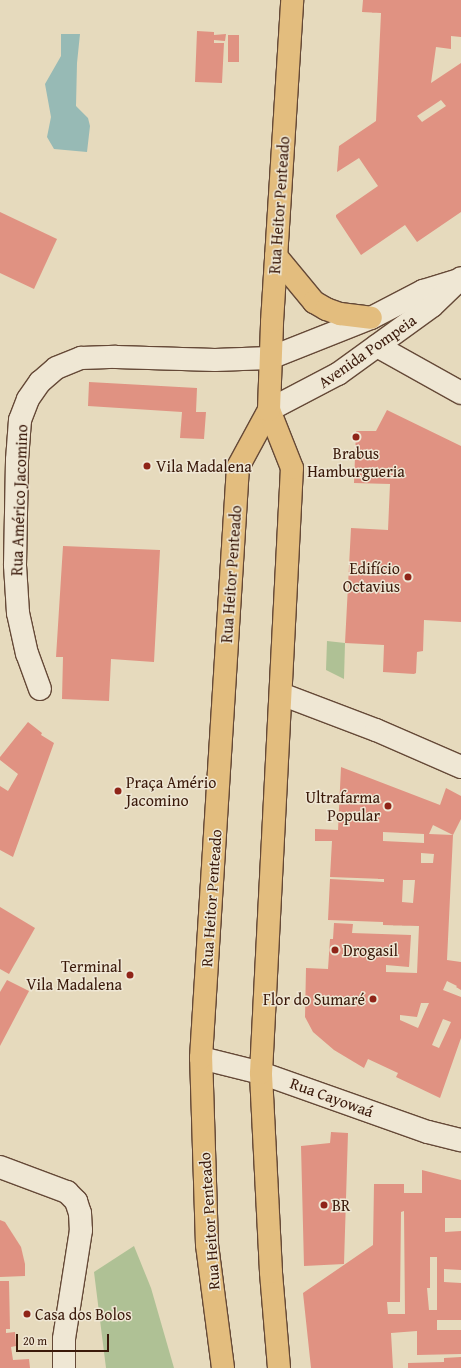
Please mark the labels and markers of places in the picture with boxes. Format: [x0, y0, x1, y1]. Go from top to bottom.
marker: Brabus Hamburgueria [351, 432, 361, 442]
place label: Brabus Hamburgueria [307, 443, 405, 481]
place label: Vila Madalena [156, 456, 252, 476]
marker: Vila Madalena [141, 460, 153, 472]
place label: Edifício Octavius [343, 558, 400, 596]
marker: Edifício Octavius [403, 572, 413, 582]
place label: Praça Amério Jacomino [126, 772, 216, 810]
marker: Praça Amério Jacomino [113, 786, 123, 796]
place label: Ultrafarma Popular [305, 787, 380, 825]
marker: Ultrafarma Popular [383, 801, 393, 811]
place label: Drogasil [343, 940, 398, 960]
marker: Drogasil [330, 945, 340, 955]
place label: Terminal Vila Madalena [26, 956, 122, 994]
marker: Terminal Vila Madalena [125, 970, 135, 980]
place label: Flor do Sumaré [263, 989, 365, 1009]
marker: Flor do Sumaré [368, 994, 378, 1004]
place label: BR [332, 1195, 350, 1215]
marker: BR [319, 1200, 329, 1210]
place label: Casa dos Bolos [35, 1304, 132, 1324]
marker: Casa dos Bolos [22, 1309, 32, 1319]

